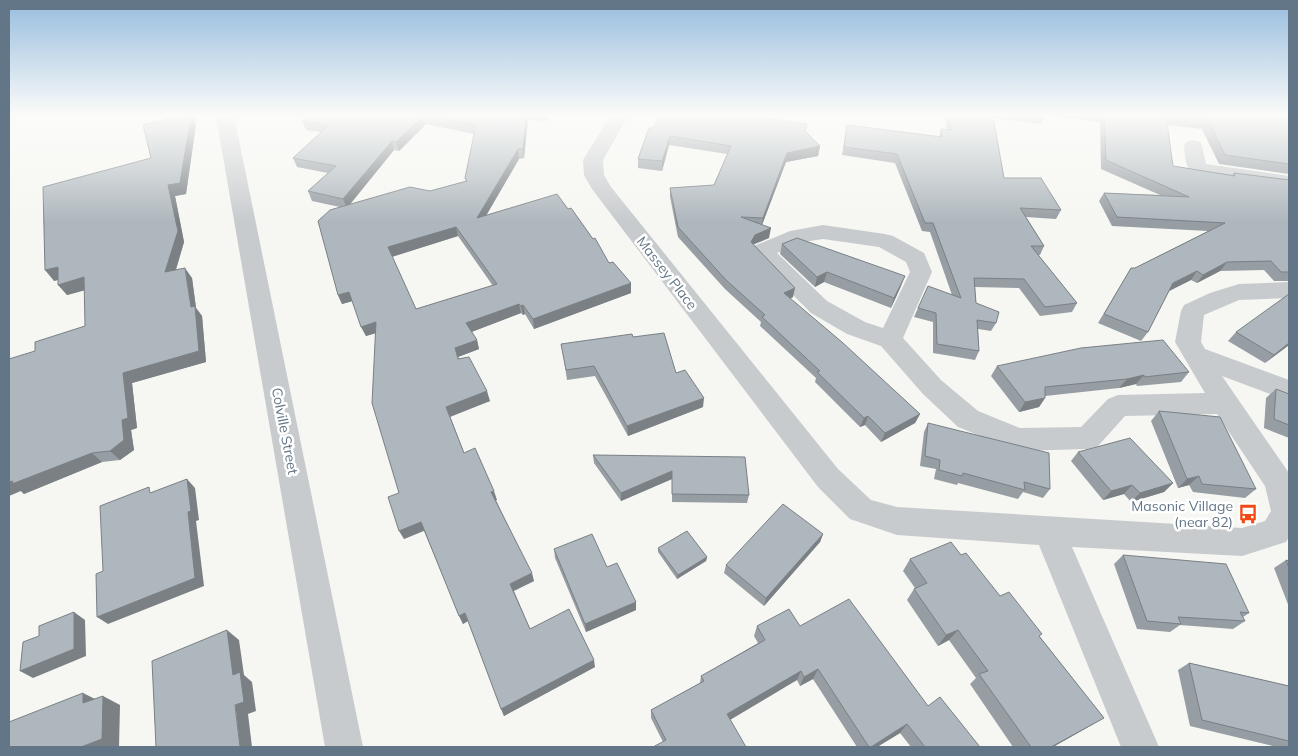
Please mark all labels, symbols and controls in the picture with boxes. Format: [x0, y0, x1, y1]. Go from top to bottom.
street label: Massey Place [633, 233, 701, 313]
street label: Colville Street [268, 386, 302, 476]
place label: Masonic Village (near 82) [1131, 497, 1233, 531]
bus stop icon: Masonic Village (near 82) [1237, 503, 1259, 525]

